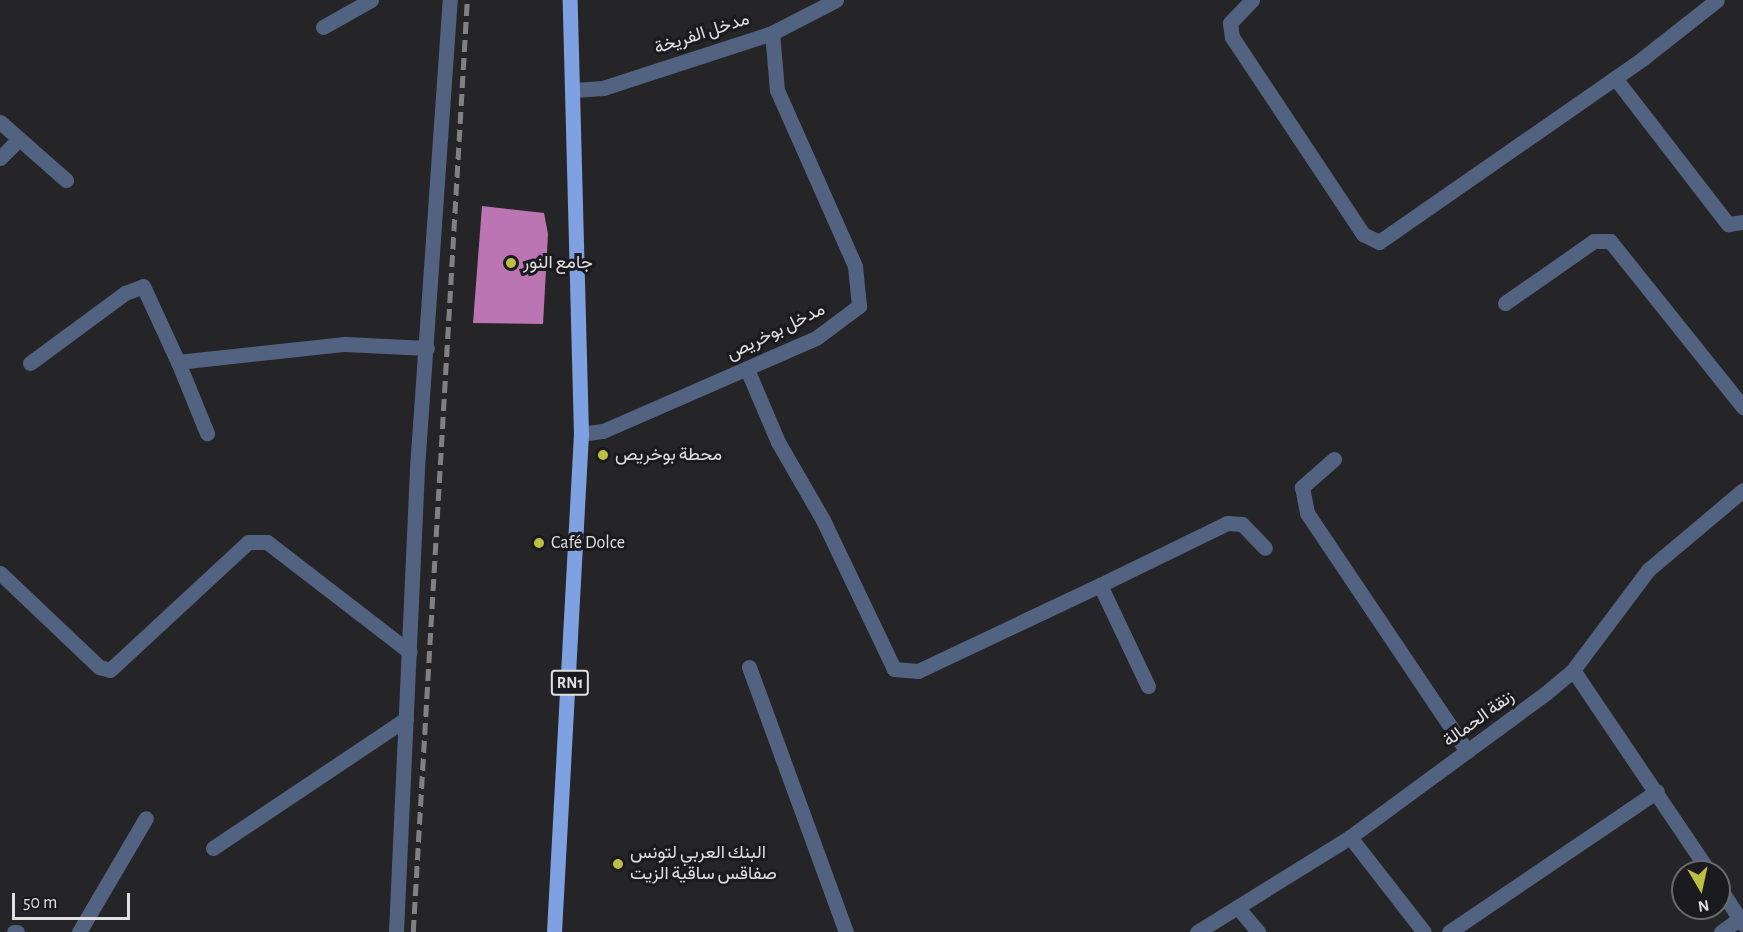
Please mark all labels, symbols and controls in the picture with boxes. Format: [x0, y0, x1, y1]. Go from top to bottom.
street label: مدخل الفريخة [652, 8, 752, 60]
place label: جامع النور [523, 252, 593, 274]
marker: جامع النور [504, 256, 518, 270]
street label: مدخل بوخريص [723, 299, 829, 365]
place label: محطة بوخريص [615, 444, 722, 466]
marker: محطة بوخريص [596, 448, 610, 462]
place label: Café Dolce [551, 532, 625, 554]
marker: Café Dolce [532, 536, 546, 550]
road number: RN1 [550, 670, 590, 696]
street label: زنقة الحمالة [1439, 686, 1519, 752]
place label: البنك العربي لتونس صفاقس ساقية الزيت [630, 843, 777, 886]
marker: البنك العربي لتونس صفاقس ساقية الزيت [611, 857, 625, 871]
north arrow [1671, 860, 1731, 920]
scale bar [15, 881, 134, 919]
text: 50 m [23, 894, 57, 912]
text: N [1697, 897, 1710, 915]

